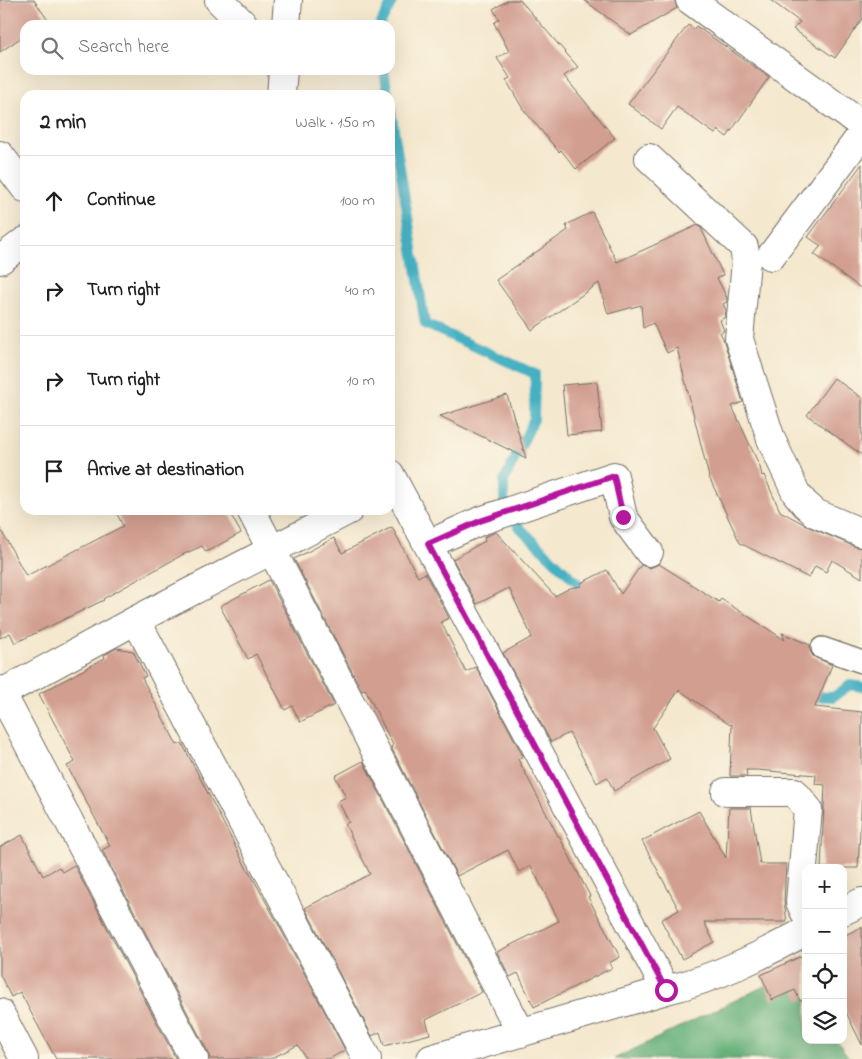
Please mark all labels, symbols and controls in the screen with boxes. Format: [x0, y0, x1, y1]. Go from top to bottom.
search box [20, 20, 395, 75]
icon: search [38, 34, 66, 62]
text: Search here [78, 34, 169, 61]
text: 2 min [40, 108, 86, 138]
text: Walk · 150 m [295, 111, 375, 135]
icon: ahead [40, 187, 68, 215]
text: Continue [87, 187, 155, 214]
text: 100 m [340, 189, 375, 213]
icon: right [40, 277, 68, 305]
text: Turn right [87, 277, 160, 304]
text: 40 m [345, 279, 375, 303]
icon: right [40, 367, 68, 395]
text: Turn right [87, 367, 160, 394]
text: 10 m [347, 369, 375, 393]
icon: arrive [40, 457, 68, 485]
text: Arrive at destination [87, 457, 244, 484]
route end [612, 506, 635, 529]
map controls [802, 864, 847, 1044]
button: + [802, 864, 847, 909]
button: − [802, 909, 847, 954]
button: locate [802, 954, 847, 999]
route start [655, 979, 678, 1002]
button: layers [802, 999, 847, 1044]

